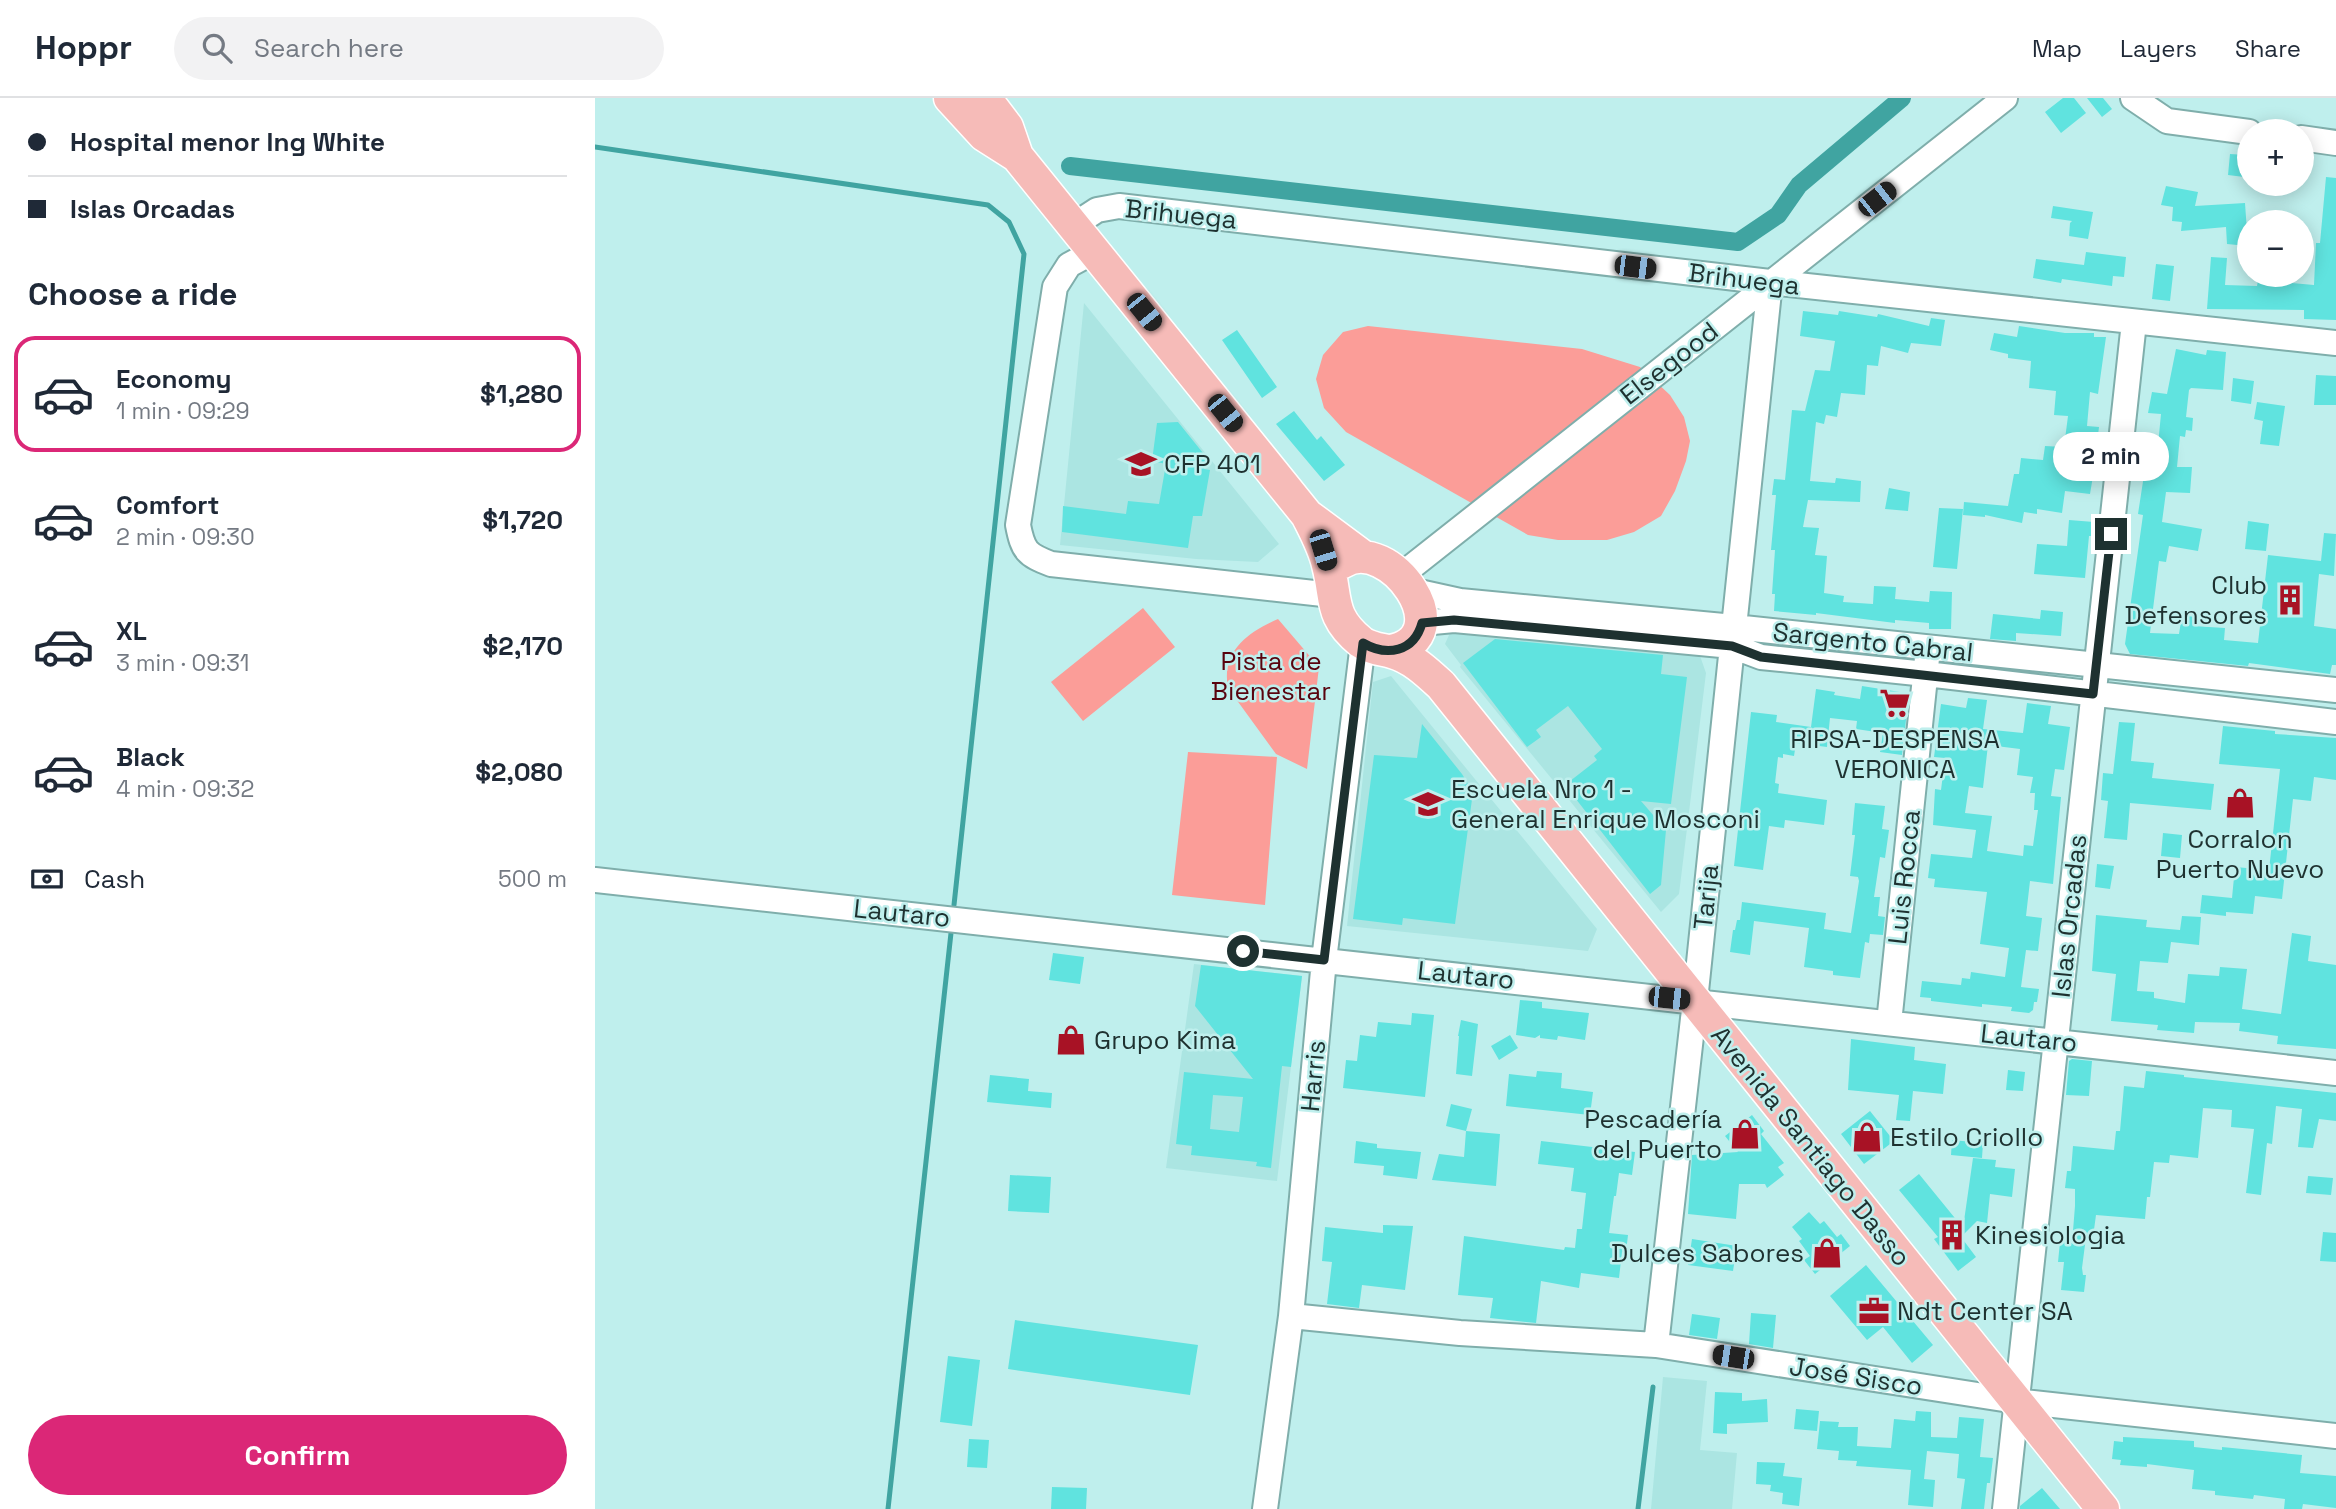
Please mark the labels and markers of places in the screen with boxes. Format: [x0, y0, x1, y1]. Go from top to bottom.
school or university icon: CFP 401 [1124, 447, 1158, 481]
place label: CFP 401 [1164, 447, 1261, 481]
place label: Club Defensores [2124, 568, 2267, 632]
building icon: Club Defensores [2273, 583, 2307, 617]
supermarket icon: RIPSA-DESPENSA VERONICA [1878, 686, 1912, 720]
place label: RIPSA-DESPENSA VERONICA [1790, 722, 2000, 786]
place label: Escuela Nro 1 - General Enrique Mosconi [1451, 772, 1760, 836]
shop icon: Corralon Puerto Nuevo [2223, 786, 2257, 820]
school or university icon: Escuela Nro 1 - General Enrique Mosconi [1411, 787, 1445, 821]
place label: Corralon Puerto Nuevo [2156, 822, 2324, 886]
shop icon: Grupo Kima [1054, 1023, 1088, 1057]
place label: Grupo Kima [1094, 1023, 1236, 1057]
place label: Pescadería del Puerto [1584, 1102, 1722, 1166]
shop icon: Pescadería del Puerto [1728, 1117, 1762, 1151]
shop icon: Estilo Criollo [1850, 1120, 1884, 1154]
place label: Estilo Criollo [1890, 1120, 2043, 1154]
building icon: Kinesiologia [1935, 1218, 1969, 1252]
place label: Kinesiologia [1975, 1218, 2125, 1252]
place label: Dulces Sabores [1611, 1236, 1804, 1270]
shop icon: Dulces Sabores [1810, 1236, 1844, 1270]
office icon: Ndt Center SA [1857, 1294, 1891, 1328]
place label: Ndt Center SA [1897, 1294, 2073, 1328]

